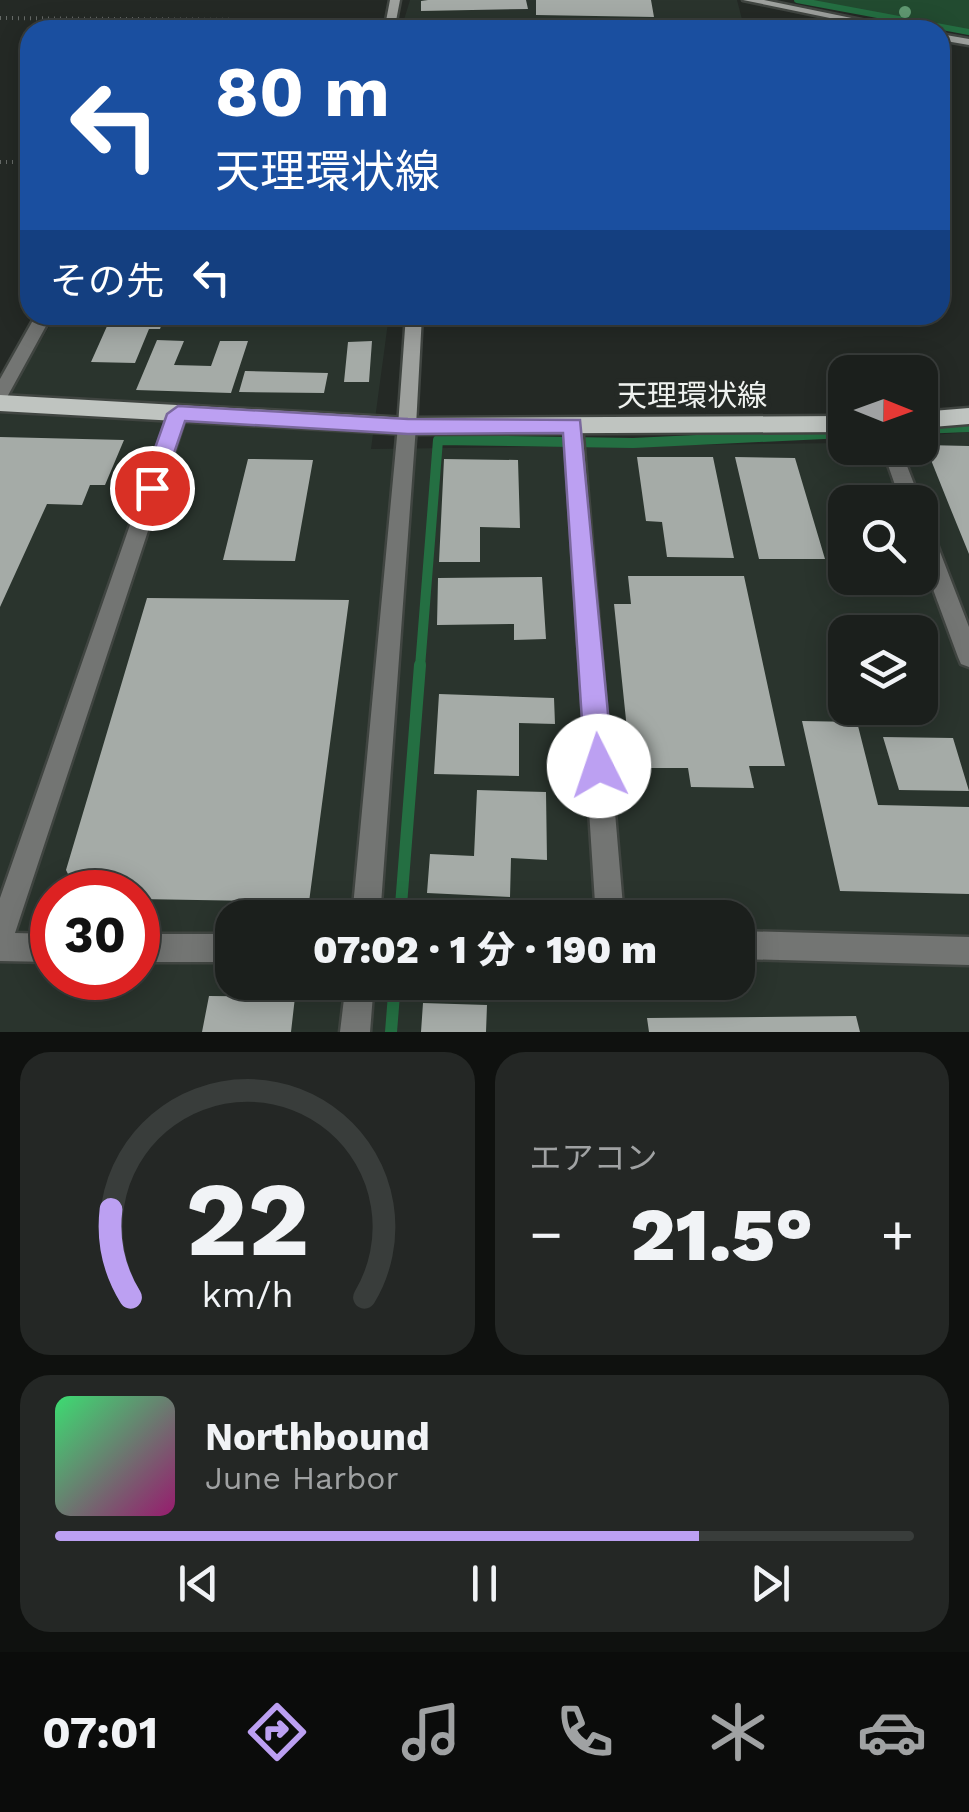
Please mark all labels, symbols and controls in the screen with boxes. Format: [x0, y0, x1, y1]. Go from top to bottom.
text: 80 m [215, 51, 390, 133]
icon: left [50, 60, 180, 190]
text: 天理環状線 [215, 145, 440, 198]
icon: left [184, 250, 239, 305]
text: その先 [50, 259, 164, 303]
north arrow [828, 355, 938, 465]
map controls [828, 355, 938, 725]
street label: 天理環状線 [617, 378, 767, 413]
pin [110, 446, 195, 531]
icon: arrive [125, 461, 180, 516]
button: search [828, 485, 938, 595]
button: layers [828, 615, 938, 725]
position arrow [547, 714, 651, 818]
speed limit sign: 30 [30, 870, 160, 1000]
text: 07:02 · 1 分 · 190 m [313, 928, 657, 972]
text: エアコン [530, 1139, 658, 1177]
text: 22 [185, 1158, 309, 1280]
text: 21.5° [630, 1190, 813, 1278]
text: − [530, 1202, 563, 1266]
text: + [881, 1202, 914, 1266]
text: km/h [201, 1274, 293, 1316]
text: Northbound [205, 1415, 430, 1459]
text: June Harbor [205, 1459, 399, 1497]
icon: previous [171, 1556, 226, 1611]
icon: pause [457, 1556, 512, 1611]
icon: next [743, 1556, 798, 1611]
icon: directions [242, 1697, 312, 1767]
icon: music [396, 1697, 466, 1767]
icon: phone [550, 1697, 620, 1767]
icon: climate [703, 1697, 773, 1767]
icon: car [857, 1697, 927, 1767]
text: 07:01 [42, 1706, 158, 1759]

